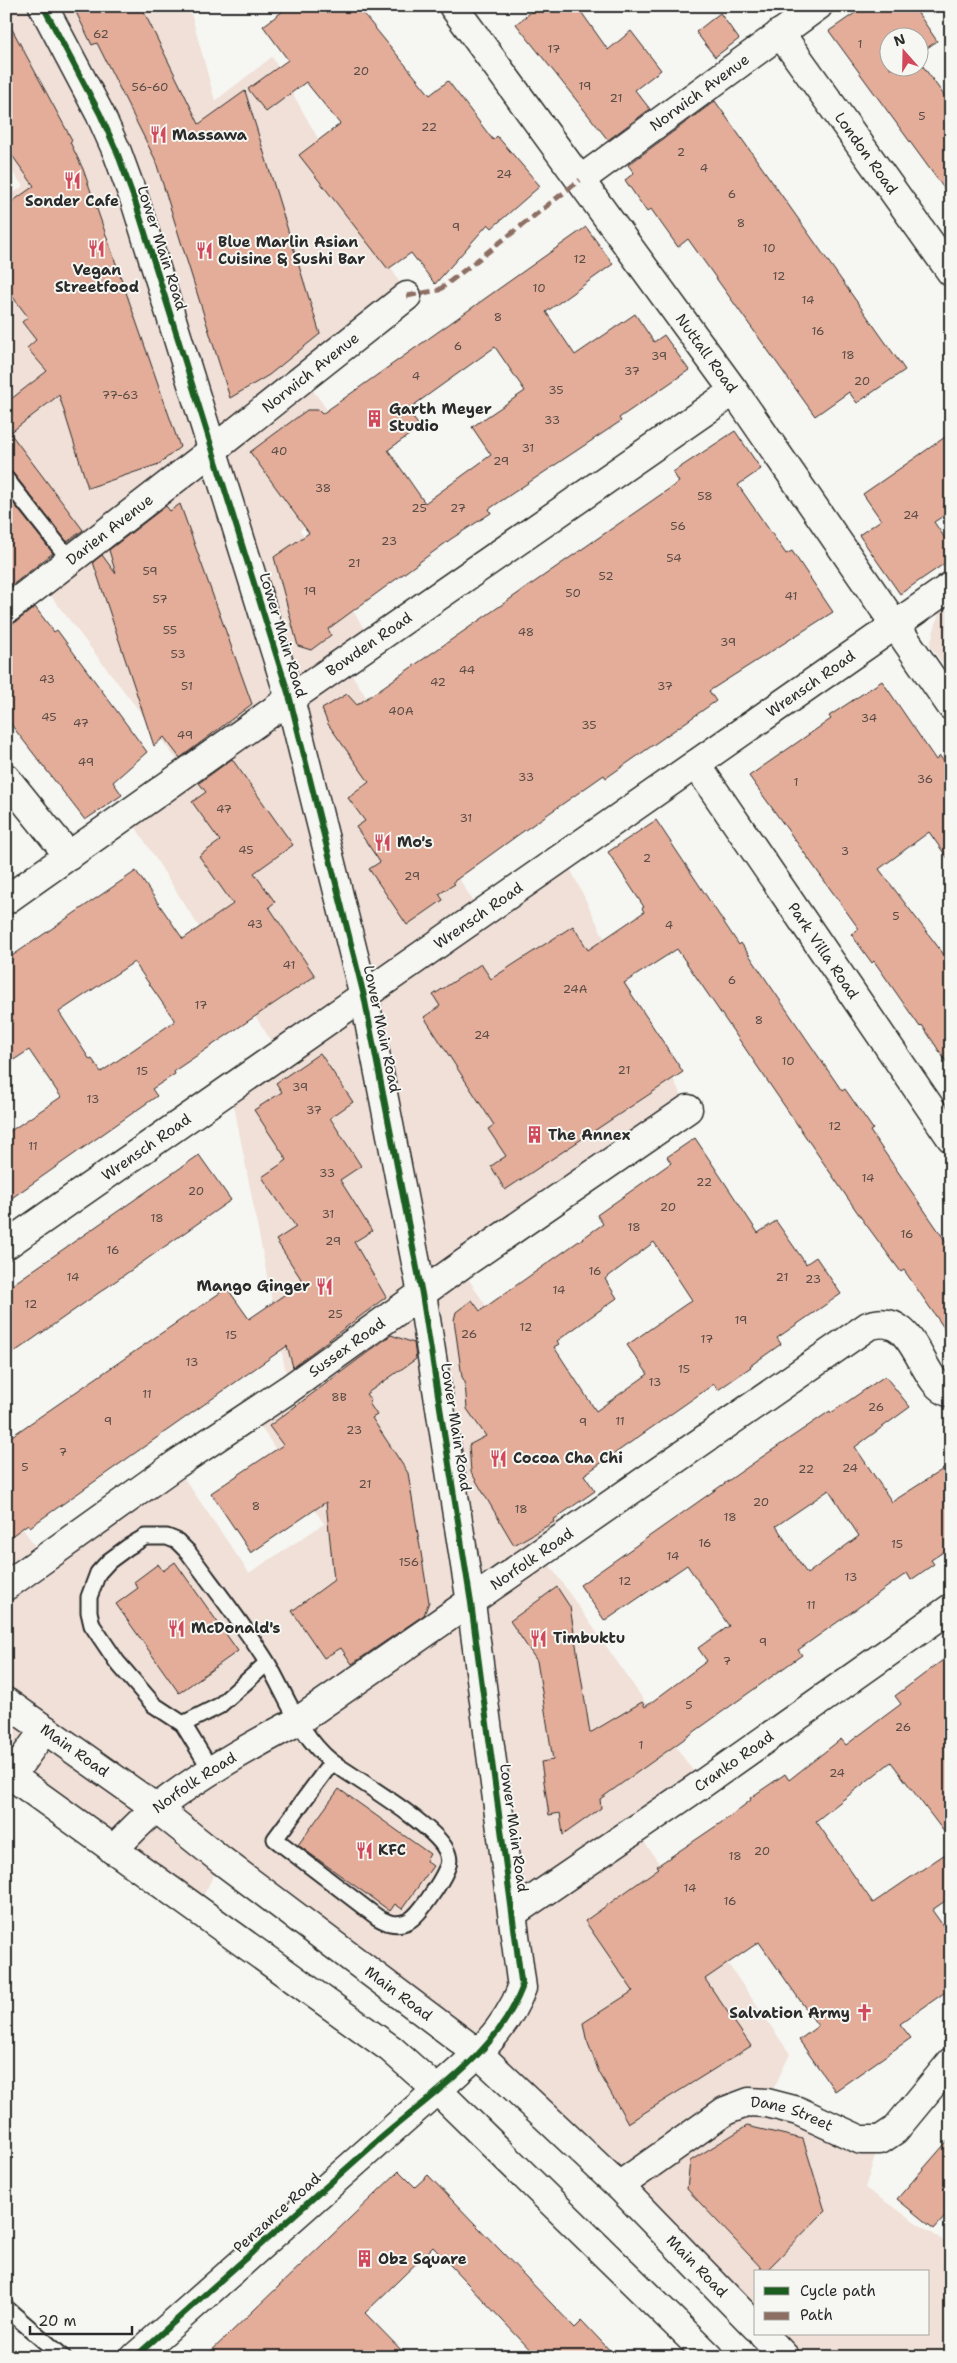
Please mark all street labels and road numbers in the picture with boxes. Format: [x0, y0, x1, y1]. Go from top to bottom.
street label: Norwich Avenue [646, 49, 753, 136]
street label: London Road [830, 108, 903, 199]
street label: Lower Main Road [132, 183, 192, 313]
street label: Nuttall Road [671, 310, 742, 397]
street label: Norwich Avenue [258, 328, 363, 417]
street label: Darien Avenue [62, 490, 157, 570]
street label: Lower Main Road [254, 570, 312, 700]
street label: Bowden Road [322, 607, 416, 681]
street label: Wrensch Road [762, 646, 860, 722]
street label: Wrensch Road [430, 877, 527, 954]
street label: Park Villa Road [783, 899, 864, 1003]
street label: Lower Main Road [359, 963, 405, 1095]
street label: Wrensch Road [98, 1109, 195, 1185]
street label: Sussex Road [304, 1313, 389, 1382]
street label: Lower Main Road [436, 1361, 476, 1493]
street label: Norfolk Road [486, 1523, 578, 1595]
street label: Main Road [36, 1719, 113, 1782]
street label: Cranko Road [690, 1726, 778, 1796]
street label: Norfolk Road [148, 1747, 240, 1818]
street label: Lower Main Road [495, 1762, 533, 1894]
street label: Main Road [361, 1962, 437, 2026]
street label: Dane Street [750, 2092, 836, 2136]
street label: Penzance Road [229, 2168, 325, 2258]
street label: Main Road [662, 2231, 732, 2302]

